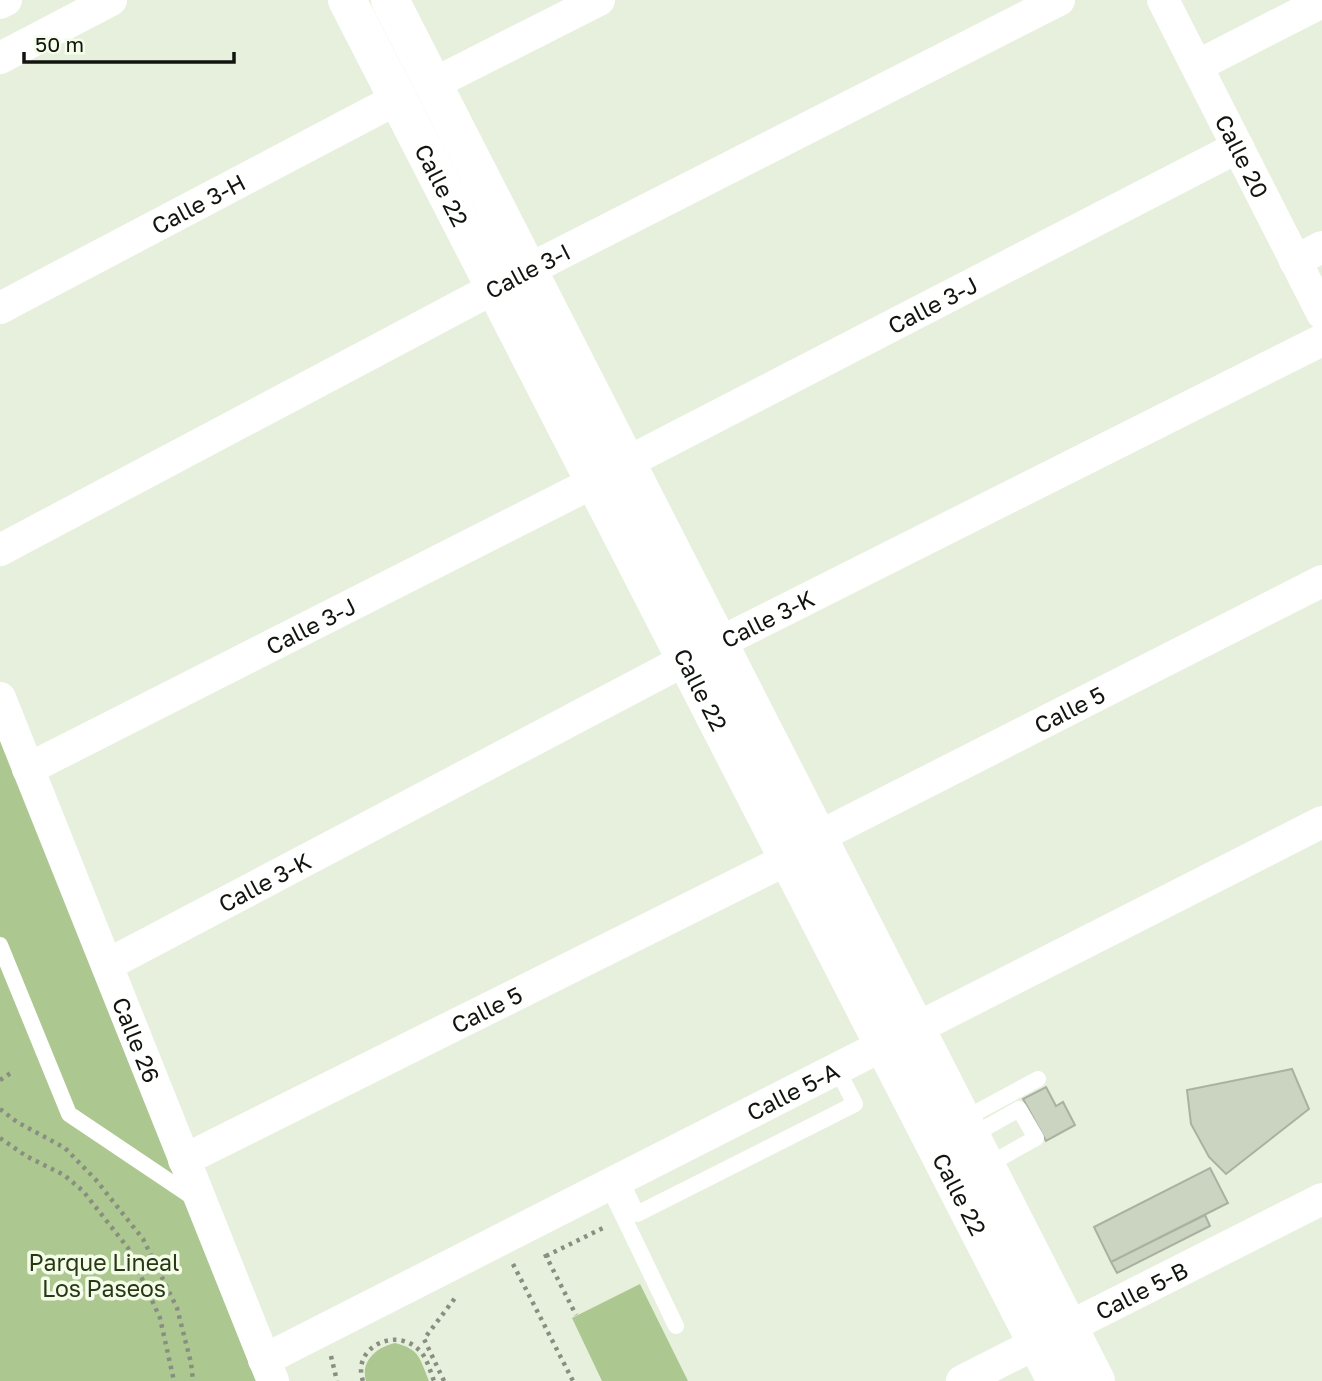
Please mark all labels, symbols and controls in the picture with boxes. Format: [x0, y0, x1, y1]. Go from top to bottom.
scale bar [24, 21, 234, 65]
text: 50 m [35, 31, 84, 57]
street label: Calle 20 [1209, 110, 1275, 202]
street label: Calle 22 [409, 139, 475, 231]
street label: Calle 3-H [147, 168, 250, 240]
street label: Calle 3-I [480, 237, 575, 304]
street label: Calle 3-J [883, 270, 982, 339]
street label: Calle 3-K [717, 583, 819, 654]
street label: Calle 3-J [261, 591, 360, 660]
street label: Calle 22 [668, 643, 734, 735]
street label: Calle 5 [1029, 680, 1109, 739]
street label: Calle 3-K [214, 846, 315, 918]
street label: Calle 5 [446, 980, 527, 1039]
street label: Calle 26 [107, 993, 166, 1086]
street label: Calle 5-A [742, 1056, 843, 1126]
street label: Calle 22 [927, 1148, 993, 1240]
park label: Parque Lineal Los Paseos [29, 1248, 179, 1302]
street label: Calle 5-B [1091, 1255, 1192, 1325]

